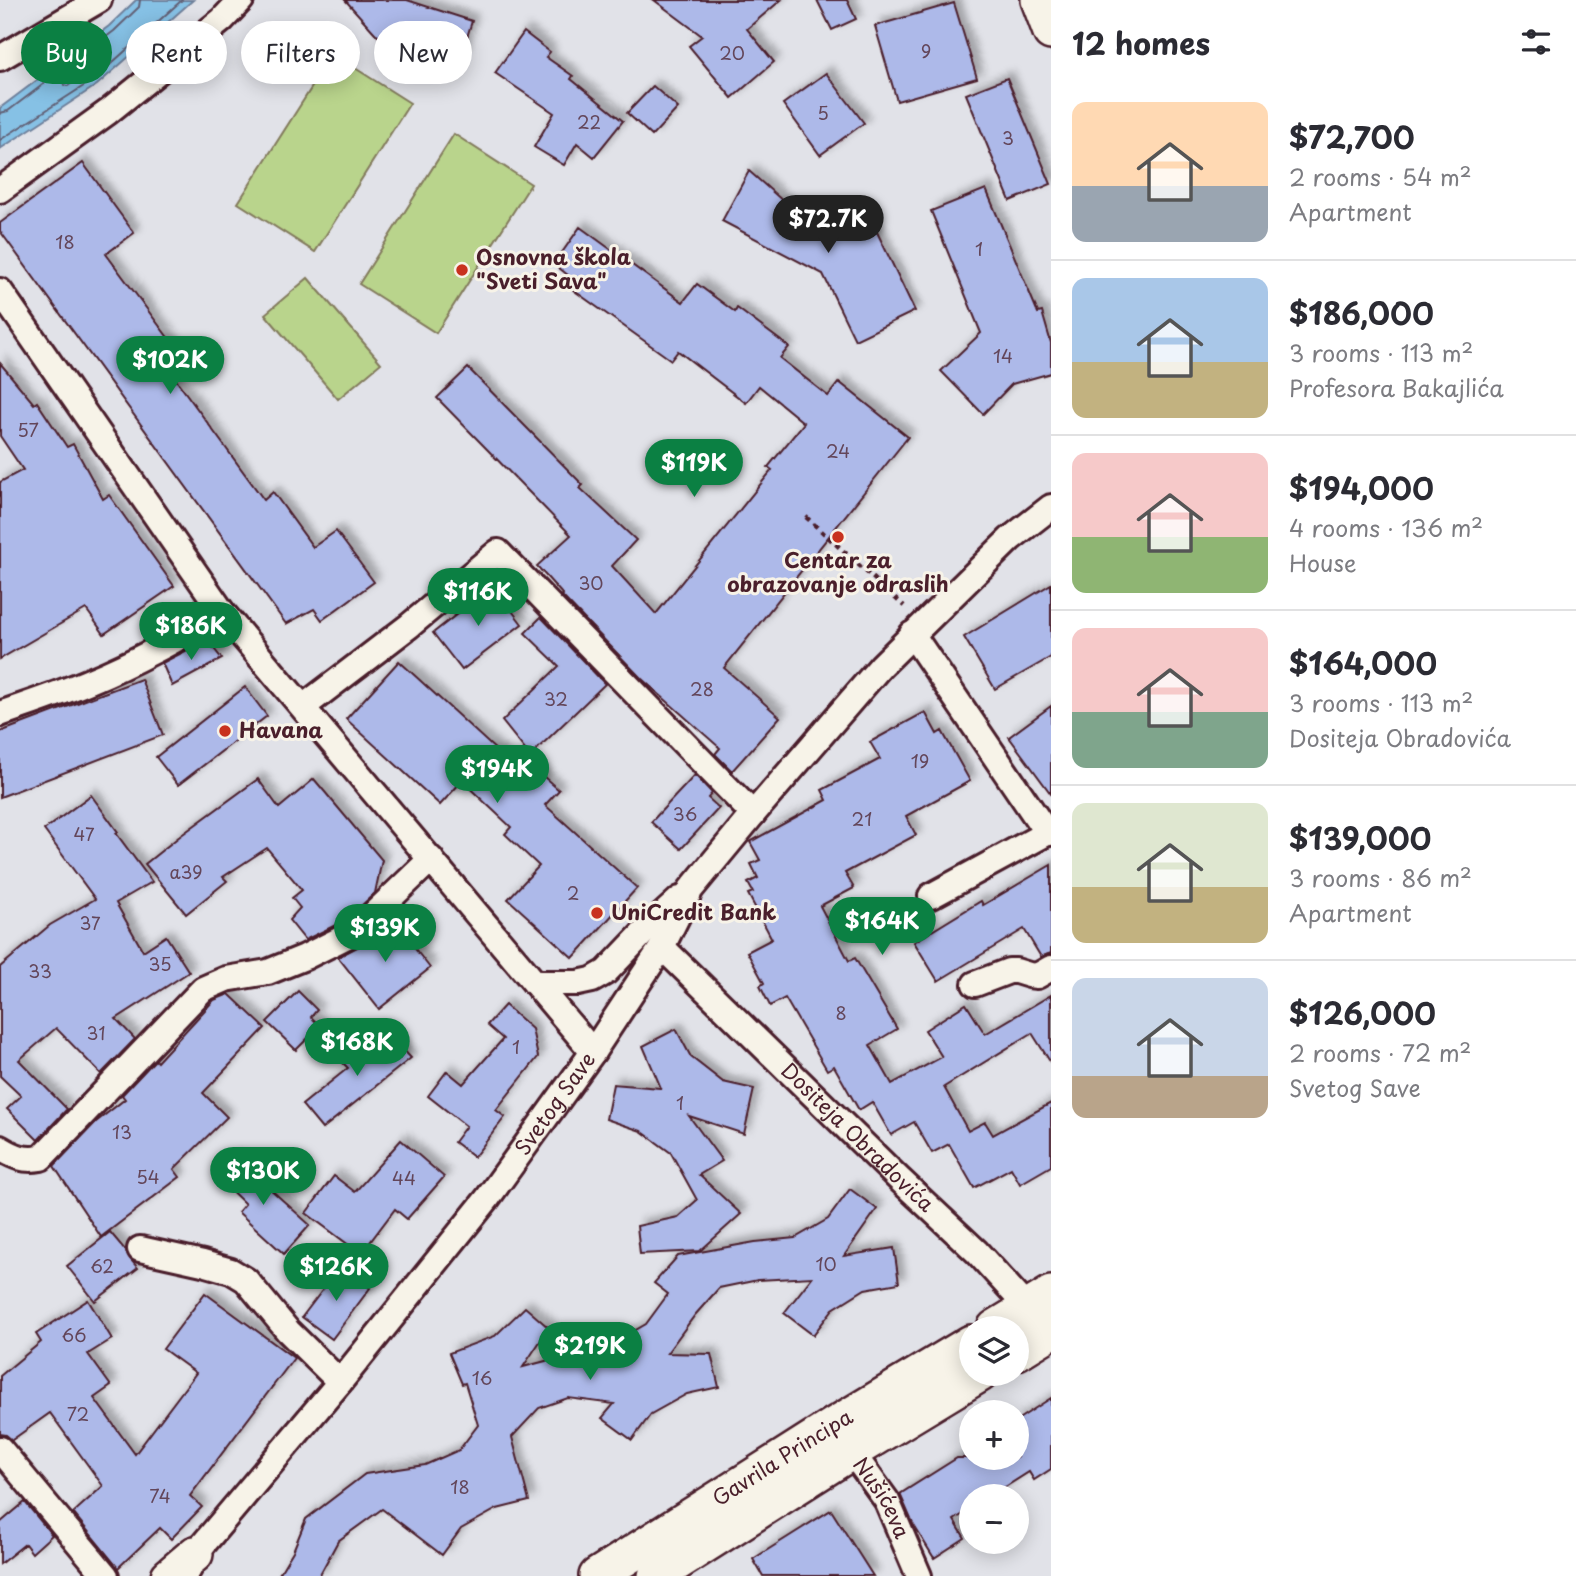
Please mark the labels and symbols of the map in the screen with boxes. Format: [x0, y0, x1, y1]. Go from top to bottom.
house number: 9 [921, 37, 931, 64]
house number: 20 [719, 39, 745, 66]
house number: 5 [817, 99, 829, 126]
house number: 22 [577, 108, 601, 135]
house number: 3 [1002, 124, 1014, 151]
pin: $72.7K [771, 196, 885, 255]
house number: 18 [55, 228, 75, 255]
house number: 1 [975, 235, 983, 262]
place label: Osnovna škola "Sveti Sava" [476, 240, 631, 296]
marker: Osnovna škola "Sveti Sava" [454, 262, 470, 278]
pin: $102K [121, 336, 219, 396]
house number: 14 [993, 342, 1013, 369]
house number: 57 [17, 416, 39, 443]
house number: 24 [826, 437, 850, 464]
pin: $119K [645, 440, 743, 499]
marker: Centar za obrazovanje odraslih [830, 529, 846, 545]
place label: Centar za obrazovanje odraslih [727, 543, 949, 599]
pin: $116K [429, 568, 527, 628]
house number: 30 [578, 569, 604, 596]
pin: $186K [142, 602, 240, 662]
house number: 28 [690, 675, 714, 702]
house number: 32 [544, 685, 568, 712]
place label: Havana [239, 713, 323, 745]
marker: Havana [217, 723, 233, 739]
pin: $194K [448, 746, 546, 805]
house number: 19 [911, 747, 929, 774]
house number: 36 [673, 800, 697, 827]
house number: 21 [852, 805, 872, 832]
house number: 47 [73, 820, 95, 847]
house number: а39 [169, 858, 203, 885]
house number: 2 [567, 879, 579, 906]
place label: UniCredit Bank [611, 895, 776, 927]
pin: $164K [833, 898, 931, 957]
pin: $139K [336, 904, 434, 964]
marker: UniCredit Bank [589, 905, 605, 921]
house number: 37 [79, 909, 101, 936]
house number: 35 [148, 950, 172, 977]
house number: 33 [28, 957, 52, 984]
house number: 8 [835, 999, 847, 1026]
pin: $168K [308, 1018, 406, 1078]
house number: 31 [87, 1019, 105, 1046]
house number: 1 [512, 1033, 520, 1060]
street label: Svetog Save [506, 1045, 602, 1161]
street label: Dositeja Obradovića [775, 1054, 943, 1219]
house number: 1 [676, 1089, 684, 1116]
house number: 13 [112, 1118, 132, 1145]
pin: $130K [214, 1148, 312, 1207]
house number: 54 [136, 1163, 160, 1190]
house number: 44 [392, 1164, 416, 1191]
pin: $126K [287, 1244, 385, 1303]
house number: 10 [815, 1250, 837, 1277]
house number: 62 [90, 1252, 114, 1279]
house number: 66 [62, 1321, 86, 1348]
pin: $219K [541, 1322, 639, 1382]
house number: 16 [472, 1364, 492, 1391]
street label: Gavrila Principa [705, 1399, 859, 1513]
house number: 72 [67, 1400, 89, 1427]
street label: Nušićeva [846, 1450, 919, 1543]
house number: 18 [450, 1473, 470, 1500]
house number: 74 [149, 1482, 171, 1509]

